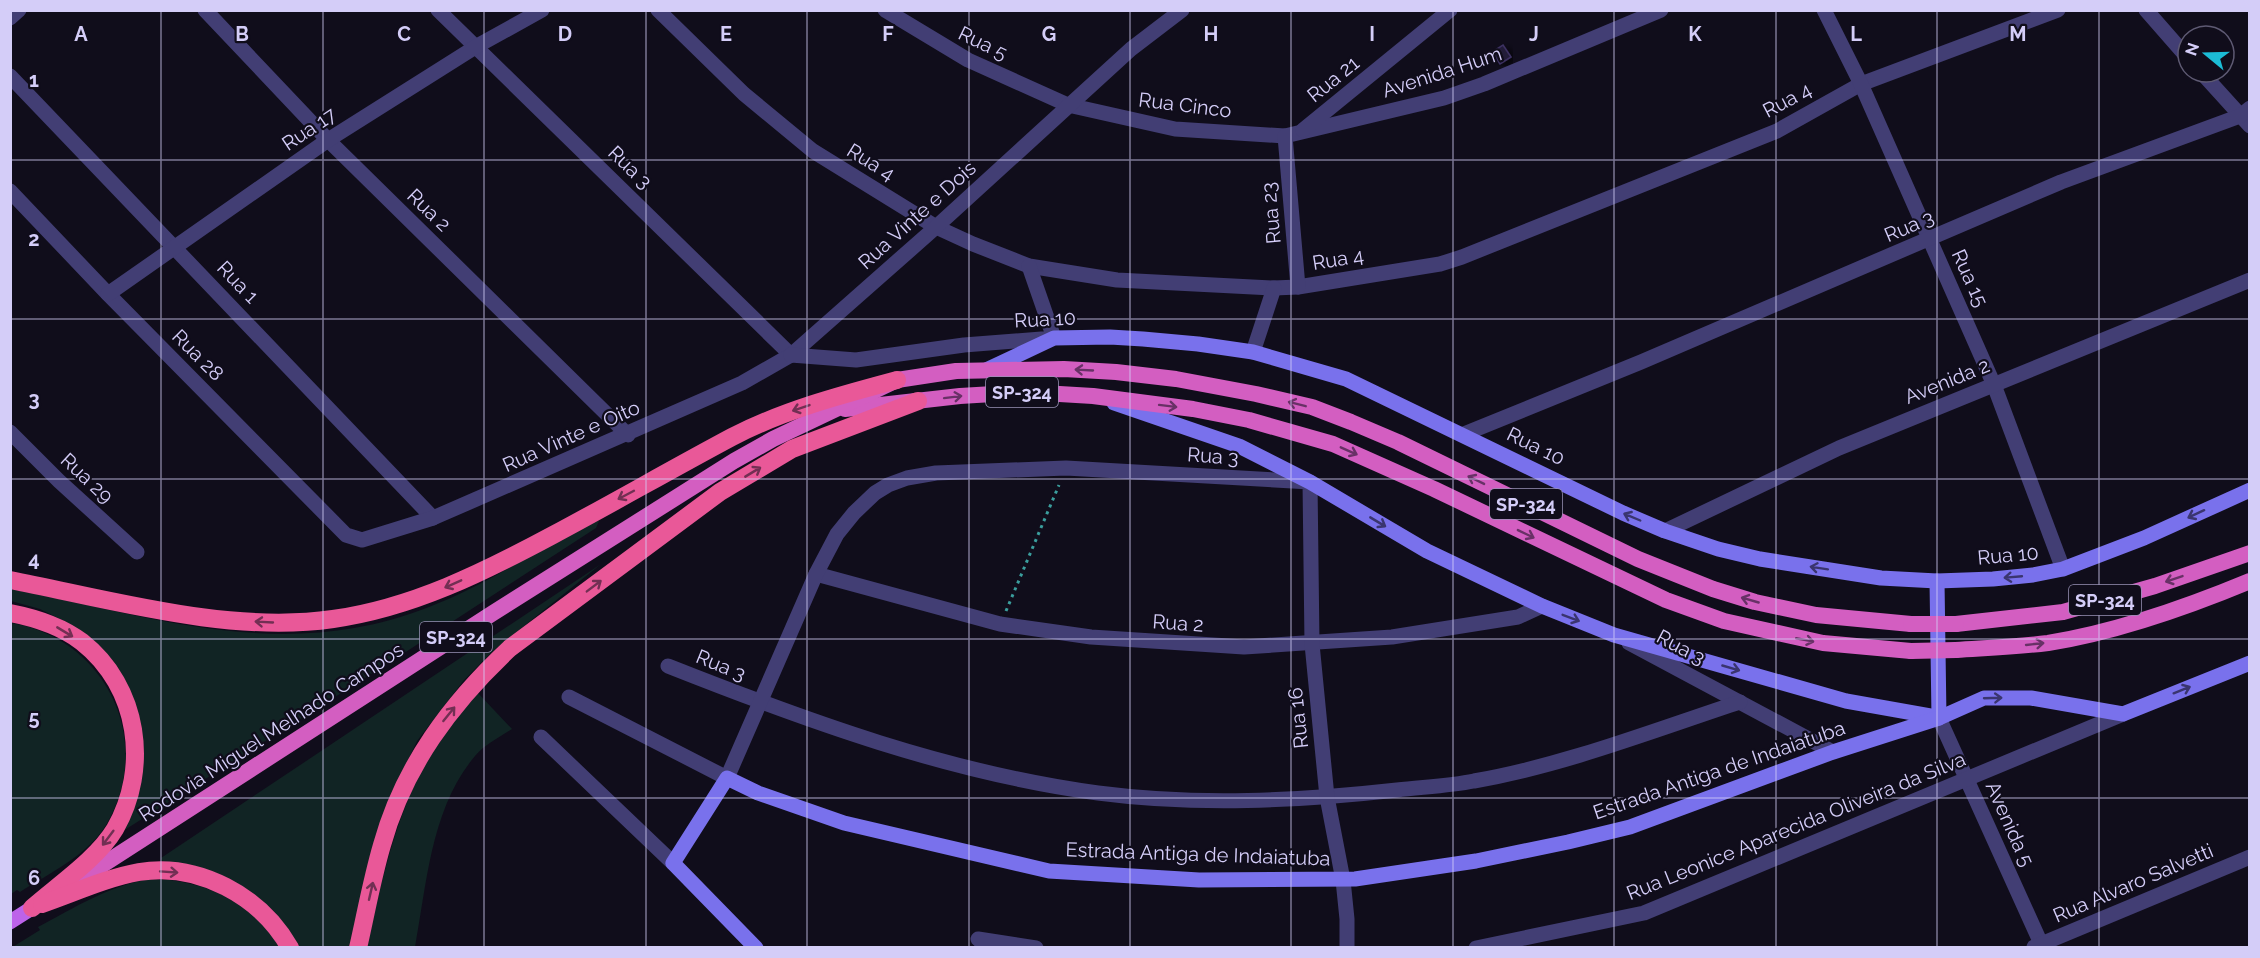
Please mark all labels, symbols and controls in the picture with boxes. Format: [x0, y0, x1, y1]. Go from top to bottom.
street label: Rua 5 [955, 21, 1012, 65]
text: A [74, 22, 88, 46]
text: B [235, 22, 249, 46]
text: C [397, 22, 411, 46]
text: D [558, 22, 572, 46]
text: E [720, 22, 732, 46]
text: F [882, 22, 894, 46]
text: G [1042, 22, 1056, 46]
text: H [1204, 22, 1218, 46]
text: I [1369, 22, 1375, 46]
text: J [1529, 22, 1539, 46]
text: K [1688, 22, 1702, 46]
text: L [1850, 22, 1862, 46]
text: M [2009, 22, 2027, 46]
north arrow [2176, 24, 2236, 84]
text: N [2181, 40, 2203, 58]
street label: Avenida Hum [1379, 41, 1505, 103]
street label: Rua 21 [1302, 51, 1364, 107]
text: 1 [29, 68, 39, 92]
street label: Rua 4 [1759, 77, 1816, 123]
street label: Rua Cinco [1137, 87, 1233, 123]
street label: Rua 17 [277, 102, 341, 156]
street label: Rua 4 [843, 138, 899, 186]
street label: Rua 3 [603, 140, 657, 194]
street label: Rua Vinte e Dois [853, 156, 981, 274]
street label: Rua 23 [1256, 181, 1286, 245]
street label: Rua 2 [402, 184, 456, 236]
street label: Rua 3 [1881, 205, 1937, 247]
text: 2 [28, 227, 40, 251]
street label: Rua 4 [1311, 243, 1365, 275]
street label: Rua 15 [1947, 246, 1993, 310]
street label: Rua 1 [212, 256, 264, 308]
street label: Rua 10 [1014, 305, 1076, 333]
street label: Rua 28 [167, 324, 229, 386]
street label: Avenida 2 [1901, 353, 1993, 409]
one-way arrow [1075, 365, 1095, 376]
road number: SP-324 [986, 377, 1058, 407]
text: 3 [28, 387, 40, 411]
one-way arrow [942, 391, 962, 402]
street label: Rua Vinte e Oito [499, 395, 643, 477]
one-way arrow [1288, 397, 1307, 409]
one-way arrow [1157, 400, 1177, 411]
one-way arrow [792, 404, 811, 415]
street label: Rua 10 [1503, 422, 1569, 470]
street label: Rua 3 [1186, 442, 1240, 470]
one-way arrow [1340, 446, 1358, 458]
street label: Rua 29 [56, 448, 118, 508]
one-way arrow [744, 466, 761, 478]
one-way arrow [1467, 473, 1485, 485]
road number: SP-324 [1490, 489, 1562, 519]
one-way arrow [618, 490, 636, 501]
one-way arrow [2188, 509, 2206, 521]
one-way arrow [1623, 510, 1641, 522]
one-way arrow [1369, 516, 1386, 528]
one-way arrow [1516, 529, 1534, 541]
street label: Rua 10 [1976, 540, 2040, 570]
text: 4 [28, 547, 40, 571]
one-way arrow [1809, 563, 1829, 574]
one-way arrow [2004, 572, 2023, 583]
one-way arrow [2166, 574, 2184, 585]
one-way arrow [444, 578, 462, 590]
one-way arrow [586, 579, 602, 592]
road number: SP-324 [2069, 585, 2141, 615]
one-way arrow [1741, 594, 1760, 605]
street label: Rua 2 [1152, 609, 1204, 637]
one-way arrow [1562, 613, 1580, 624]
one-way arrow [254, 616, 274, 627]
road number: SP-324 [420, 622, 492, 652]
street label: Rua 3 [1653, 624, 1709, 670]
one-way arrow [56, 627, 73, 639]
one-way arrow [1795, 635, 1815, 646]
street label: Rodovia Miguel Melhado Campos [134, 637, 408, 827]
one-way arrow [2025, 638, 2045, 649]
street label: Rua 3 [693, 644, 749, 686]
one-way arrow [1721, 663, 1740, 674]
one-way arrow [2172, 684, 2191, 695]
street label: Rua 16 [1283, 686, 1313, 750]
one-way arrow [1983, 693, 2003, 704]
text: 5 [28, 706, 40, 730]
one-way arrow [442, 706, 455, 722]
street label: Estrada Antiga de Indaiatuba [1590, 716, 1848, 824]
street label: Rua Leonice Aparecida Oliveira da Silva [1623, 747, 1969, 905]
street label: Avenida 5 [1981, 778, 2039, 870]
one-way arrow [102, 829, 114, 845]
street label: Estrada Antiga de Indaiatuba [1065, 837, 1331, 871]
street label: Rua Alvaro Salvetti [2049, 838, 2217, 928]
text: 6 [28, 866, 40, 890]
one-way arrow [158, 867, 178, 878]
one-way arrow [366, 881, 378, 900]

